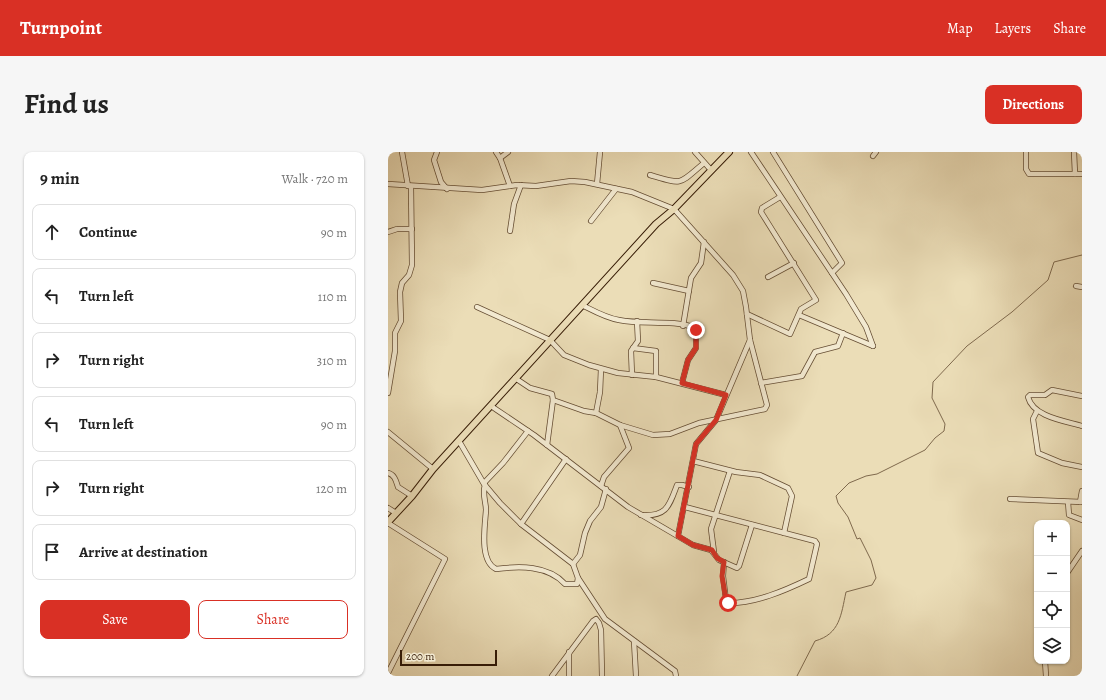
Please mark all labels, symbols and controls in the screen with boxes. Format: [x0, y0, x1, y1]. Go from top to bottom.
text: Turnpoint [20, 15, 102, 41]
text: Map [947, 19, 973, 38]
text: Layers [995, 19, 1031, 38]
text: Share [1053, 19, 1086, 38]
text: Find us [24, 85, 109, 123]
button: Directions [985, 85, 1082, 124]
text: 9 min [40, 167, 80, 190]
text: Walk · 720 m [282, 170, 348, 187]
icon: ahead [41, 221, 63, 243]
text: Continue [79, 222, 137, 242]
text: 90 m [321, 224, 347, 241]
icon: left [41, 285, 63, 307]
text: Turn left [79, 286, 134, 306]
text: 110 m [318, 288, 347, 305]
route end [687, 321, 705, 339]
icon: right [41, 349, 63, 371]
text: Turn right [79, 350, 144, 370]
text: 310 m [317, 352, 347, 369]
icon: left [41, 413, 63, 435]
text: Turn left [79, 414, 134, 434]
text: 90 m [321, 416, 347, 433]
icon: right [41, 477, 63, 499]
text: Turn right [79, 478, 144, 498]
text: 120 m [316, 480, 347, 497]
map controls [1034, 520, 1070, 664]
button: + [1034, 520, 1070, 556]
icon: arrive [41, 541, 63, 563]
text: Arrive at destination [79, 542, 208, 562]
button: − [1034, 556, 1070, 592]
button: locate [1034, 592, 1070, 628]
route start [719, 594, 737, 612]
button: Save [40, 600, 190, 639]
button: Share [198, 600, 348, 639]
button: layers [1034, 628, 1070, 664]
scale bar [400, 648, 497, 667]
text: 200 m [406, 649, 434, 664]

